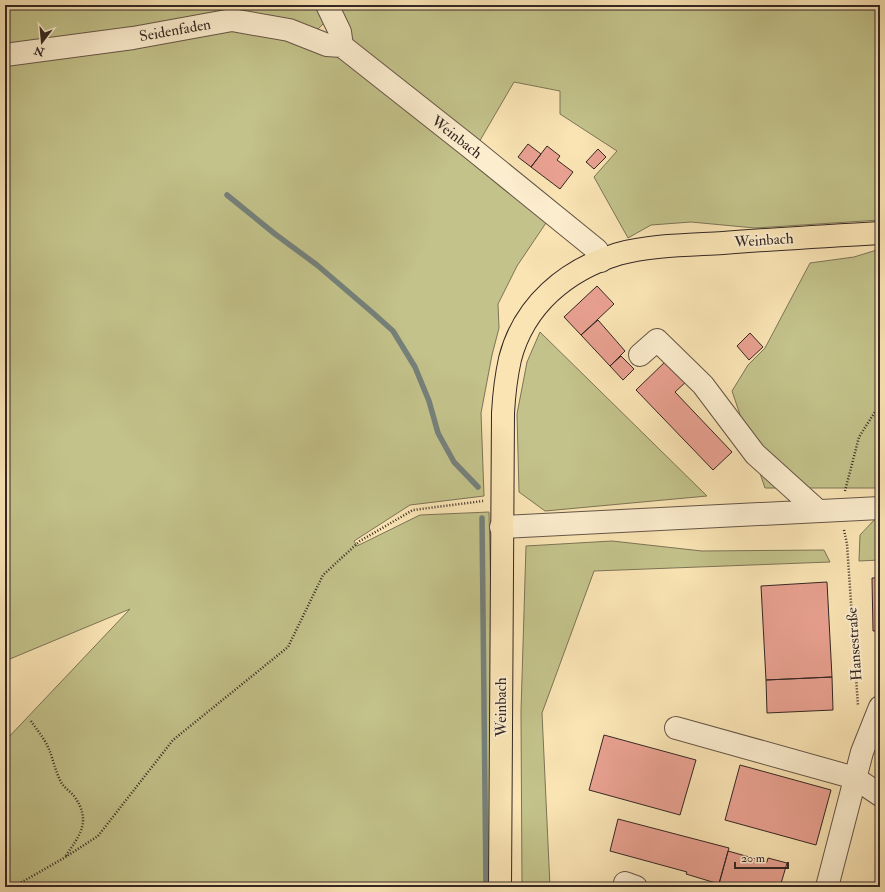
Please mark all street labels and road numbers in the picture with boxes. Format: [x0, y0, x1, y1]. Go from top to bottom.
street label: Seidenfaden [138, 15, 213, 46]
street label: Weinbach [427, 111, 486, 163]
street label: Weinbach [733, 229, 794, 252]
street label: Hansestraße [842, 607, 867, 681]
street label: Weinbach [492, 677, 511, 738]

